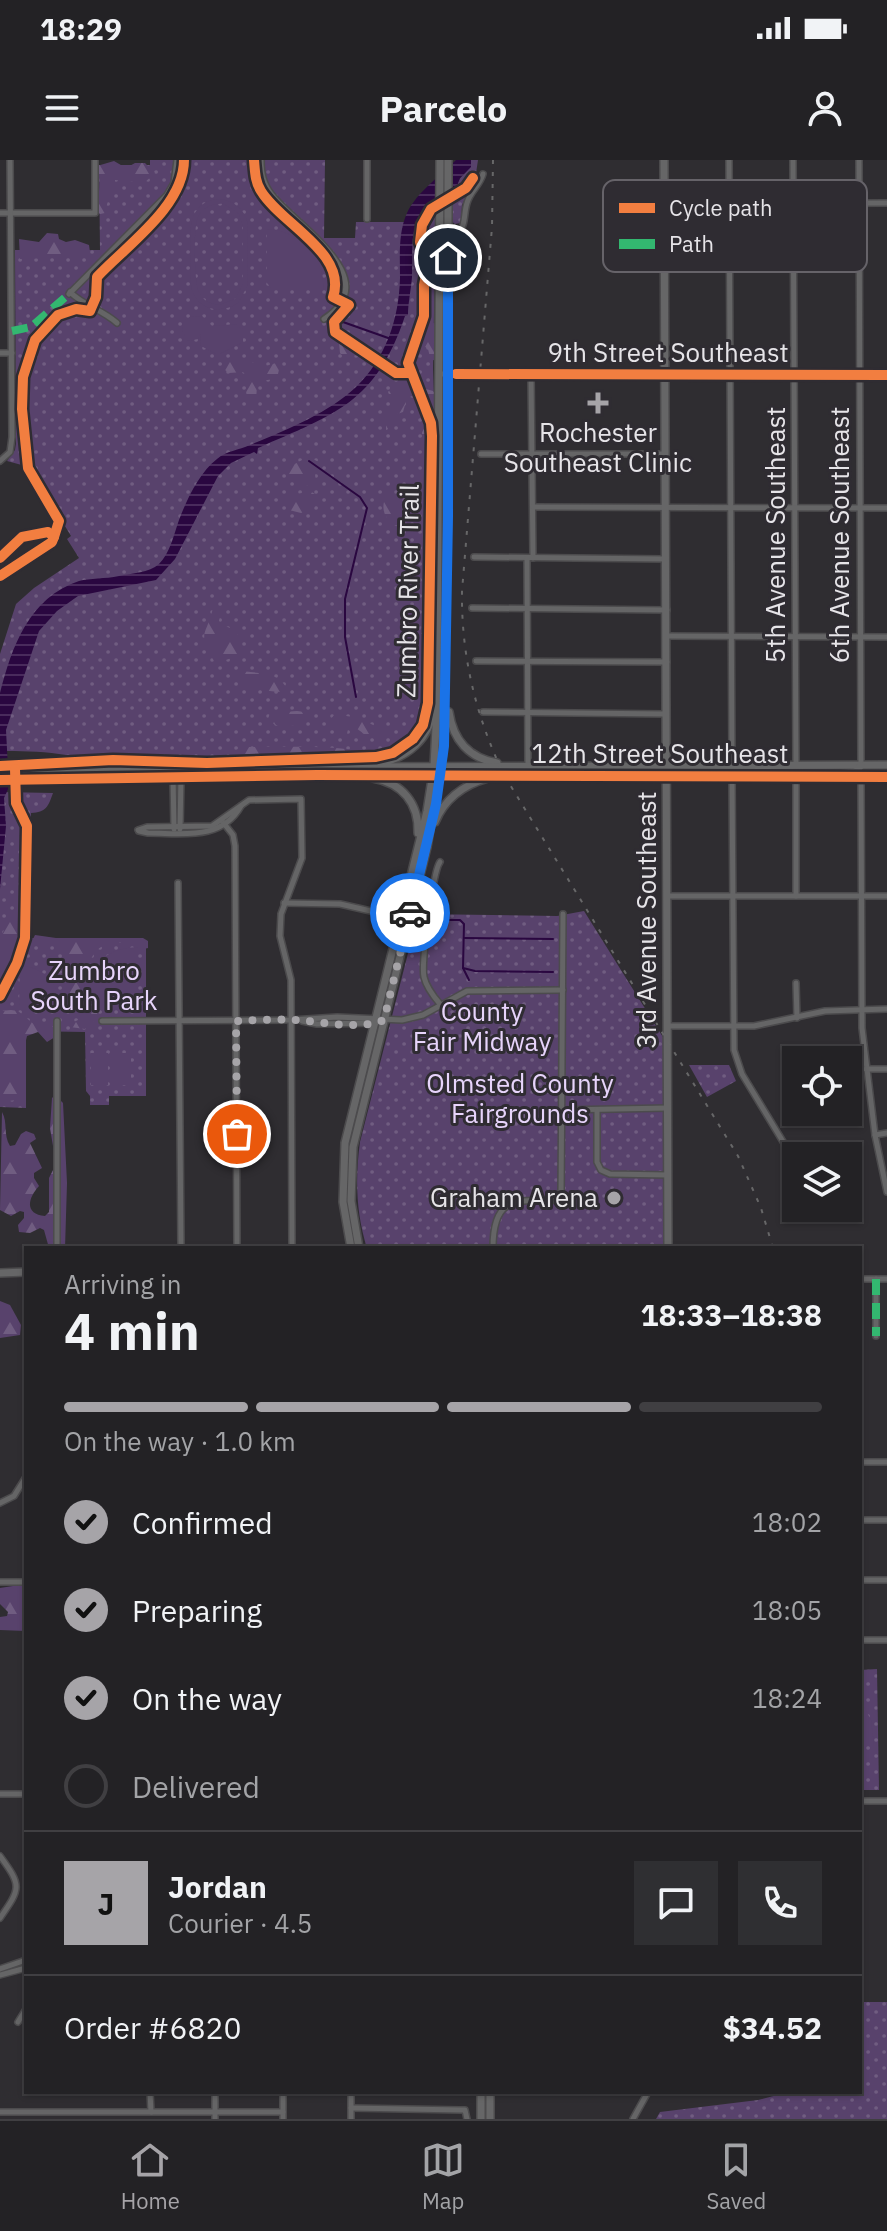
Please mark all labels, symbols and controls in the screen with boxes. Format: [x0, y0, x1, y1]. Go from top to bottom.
text: 18:29 [40, 9, 122, 48]
text: Parcelo [380, 85, 507, 132]
icon: menu [40, 86, 84, 130]
icon: person [803, 86, 847, 130]
legend [603, 180, 867, 272]
text: Cycle path [669, 193, 773, 222]
pin [414, 224, 482, 292]
text: Path [669, 229, 714, 258]
icon: home [426, 236, 470, 280]
street label: 9th Street Southeast [547, 335, 789, 369]
marker: Rochester Southeast Clinic [587, 392, 609, 414]
street label: 5th Avenue Southeast [758, 407, 792, 663]
street label: 6th Avenue Southeast [822, 407, 856, 663]
place label: Rochester Southeast Clinic [504, 415, 692, 479]
street label: Zumbro River Trail [388, 484, 426, 698]
street label: 12th Street Southeast [532, 736, 788, 770]
street label: 3rd Avenue Southeast [629, 791, 663, 1049]
courier [370, 873, 450, 953]
icon: car [388, 891, 432, 935]
park label: Zumbro South Park [30, 953, 158, 1017]
park label: County Fair Midway [413, 994, 551, 1058]
map controls [782, 1046, 862, 1222]
button: locate [782, 1046, 862, 1126]
park label: Olmsted County Fairgrounds [426, 1066, 614, 1130]
pin [203, 1100, 271, 1168]
icon: bag [215, 1112, 259, 1156]
button: layers [782, 1142, 862, 1222]
place label: Graham Arena [430, 1180, 598, 1214]
marker: Graham Arena [605, 1189, 623, 1207]
text: Arriving in [64, 1267, 181, 1301]
text: 18:33–18:38 [641, 1295, 822, 1334]
text: 4 min [64, 1297, 200, 1364]
text: On the way · 1.0 km [64, 1424, 296, 1458]
icon: check [64, 1500, 108, 1544]
text: Confirmed [132, 1503, 273, 1542]
text: 18:02 [752, 1505, 822, 1539]
icon: check [64, 1588, 108, 1632]
text: Preparing [132, 1591, 262, 1630]
text: 18:05 [752, 1593, 822, 1627]
icon: check [64, 1676, 108, 1720]
text: On the way [132, 1679, 282, 1718]
text: 18:24 [752, 1681, 822, 1715]
text: Delivered [132, 1767, 260, 1806]
button: chat [634, 1861, 718, 1945]
button: phone [738, 1861, 822, 1945]
text: Jordan [168, 1867, 267, 1906]
text: J [98, 1884, 114, 1923]
text: Courier · 4.5 [168, 1906, 312, 1940]
text: Order #6820 [64, 2008, 241, 2047]
text: $34.52 [723, 2008, 822, 2047]
tab: Home [121, 2138, 180, 2215]
tab: Map [421, 2138, 465, 2215]
tab: Saved [706, 2138, 766, 2215]

